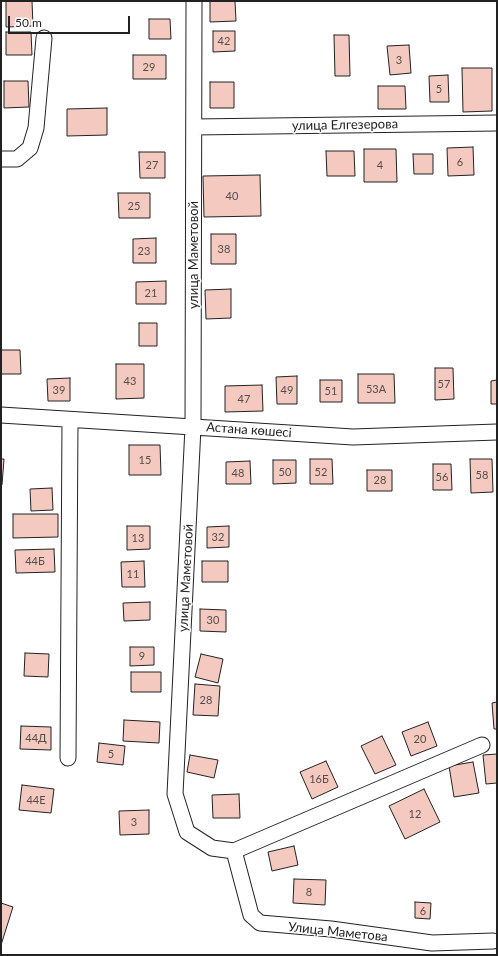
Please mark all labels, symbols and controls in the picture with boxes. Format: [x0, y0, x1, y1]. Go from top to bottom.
scale bar [10, 8, 132, 34]
text: 50 m [15, 15, 42, 30]
house number: 42 [218, 34, 230, 48]
house number: 3 [396, 53, 402, 67]
house number: 29 [143, 60, 155, 74]
house number: 5 [436, 82, 442, 96]
street label: улица Елгезерова [292, 116, 398, 134]
house number: 6 [457, 155, 463, 169]
house number: 27 [146, 158, 158, 172]
house number: 4 [377, 158, 383, 172]
house number: 40 [226, 189, 238, 203]
house number: 25 [128, 199, 140, 213]
street label: улица Маметовой [186, 201, 202, 309]
house number: 38 [218, 242, 230, 256]
house number: 23 [138, 244, 150, 258]
house number: 21 [145, 286, 157, 300]
house number: 43 [124, 374, 136, 388]
house number: 57 [438, 377, 450, 391]
house number: 53А [366, 382, 386, 396]
house number: 39 [53, 383, 65, 397]
house number: 49 [281, 383, 293, 397]
house number: 51 [325, 384, 337, 398]
house number: 47 [238, 392, 250, 406]
street label: Астана көшесі [206, 419, 292, 441]
house number: 15 [139, 453, 151, 467]
house number: 50 [279, 465, 291, 479]
house number: 52 [315, 465, 327, 479]
house number: 48 [232, 466, 244, 480]
house number: 58 [476, 468, 488, 482]
house number: 56 [436, 470, 448, 484]
house number: 28 [374, 473, 386, 487]
street label: улица Маметовой [175, 524, 197, 632]
house number: 32 [212, 530, 224, 544]
house number: 13 [132, 531, 144, 545]
house number: 44Б [25, 554, 45, 568]
house number: 11 [127, 567, 139, 581]
house number: 30 [207, 613, 219, 627]
house number: 9 [139, 649, 145, 663]
house number: 28 [200, 693, 212, 707]
house number: 44Д [25, 731, 47, 745]
house number: 20 [414, 732, 426, 746]
house number: 5 [108, 747, 114, 761]
house number: 16Б [309, 772, 329, 786]
house number: 44Е [26, 793, 46, 807]
house number: 12 [409, 807, 421, 821]
house number: 3 [131, 815, 137, 829]
house number: 8 [306, 885, 312, 899]
house number: 6 [420, 904, 426, 918]
street label: Улица Маметова [287, 919, 389, 945]

